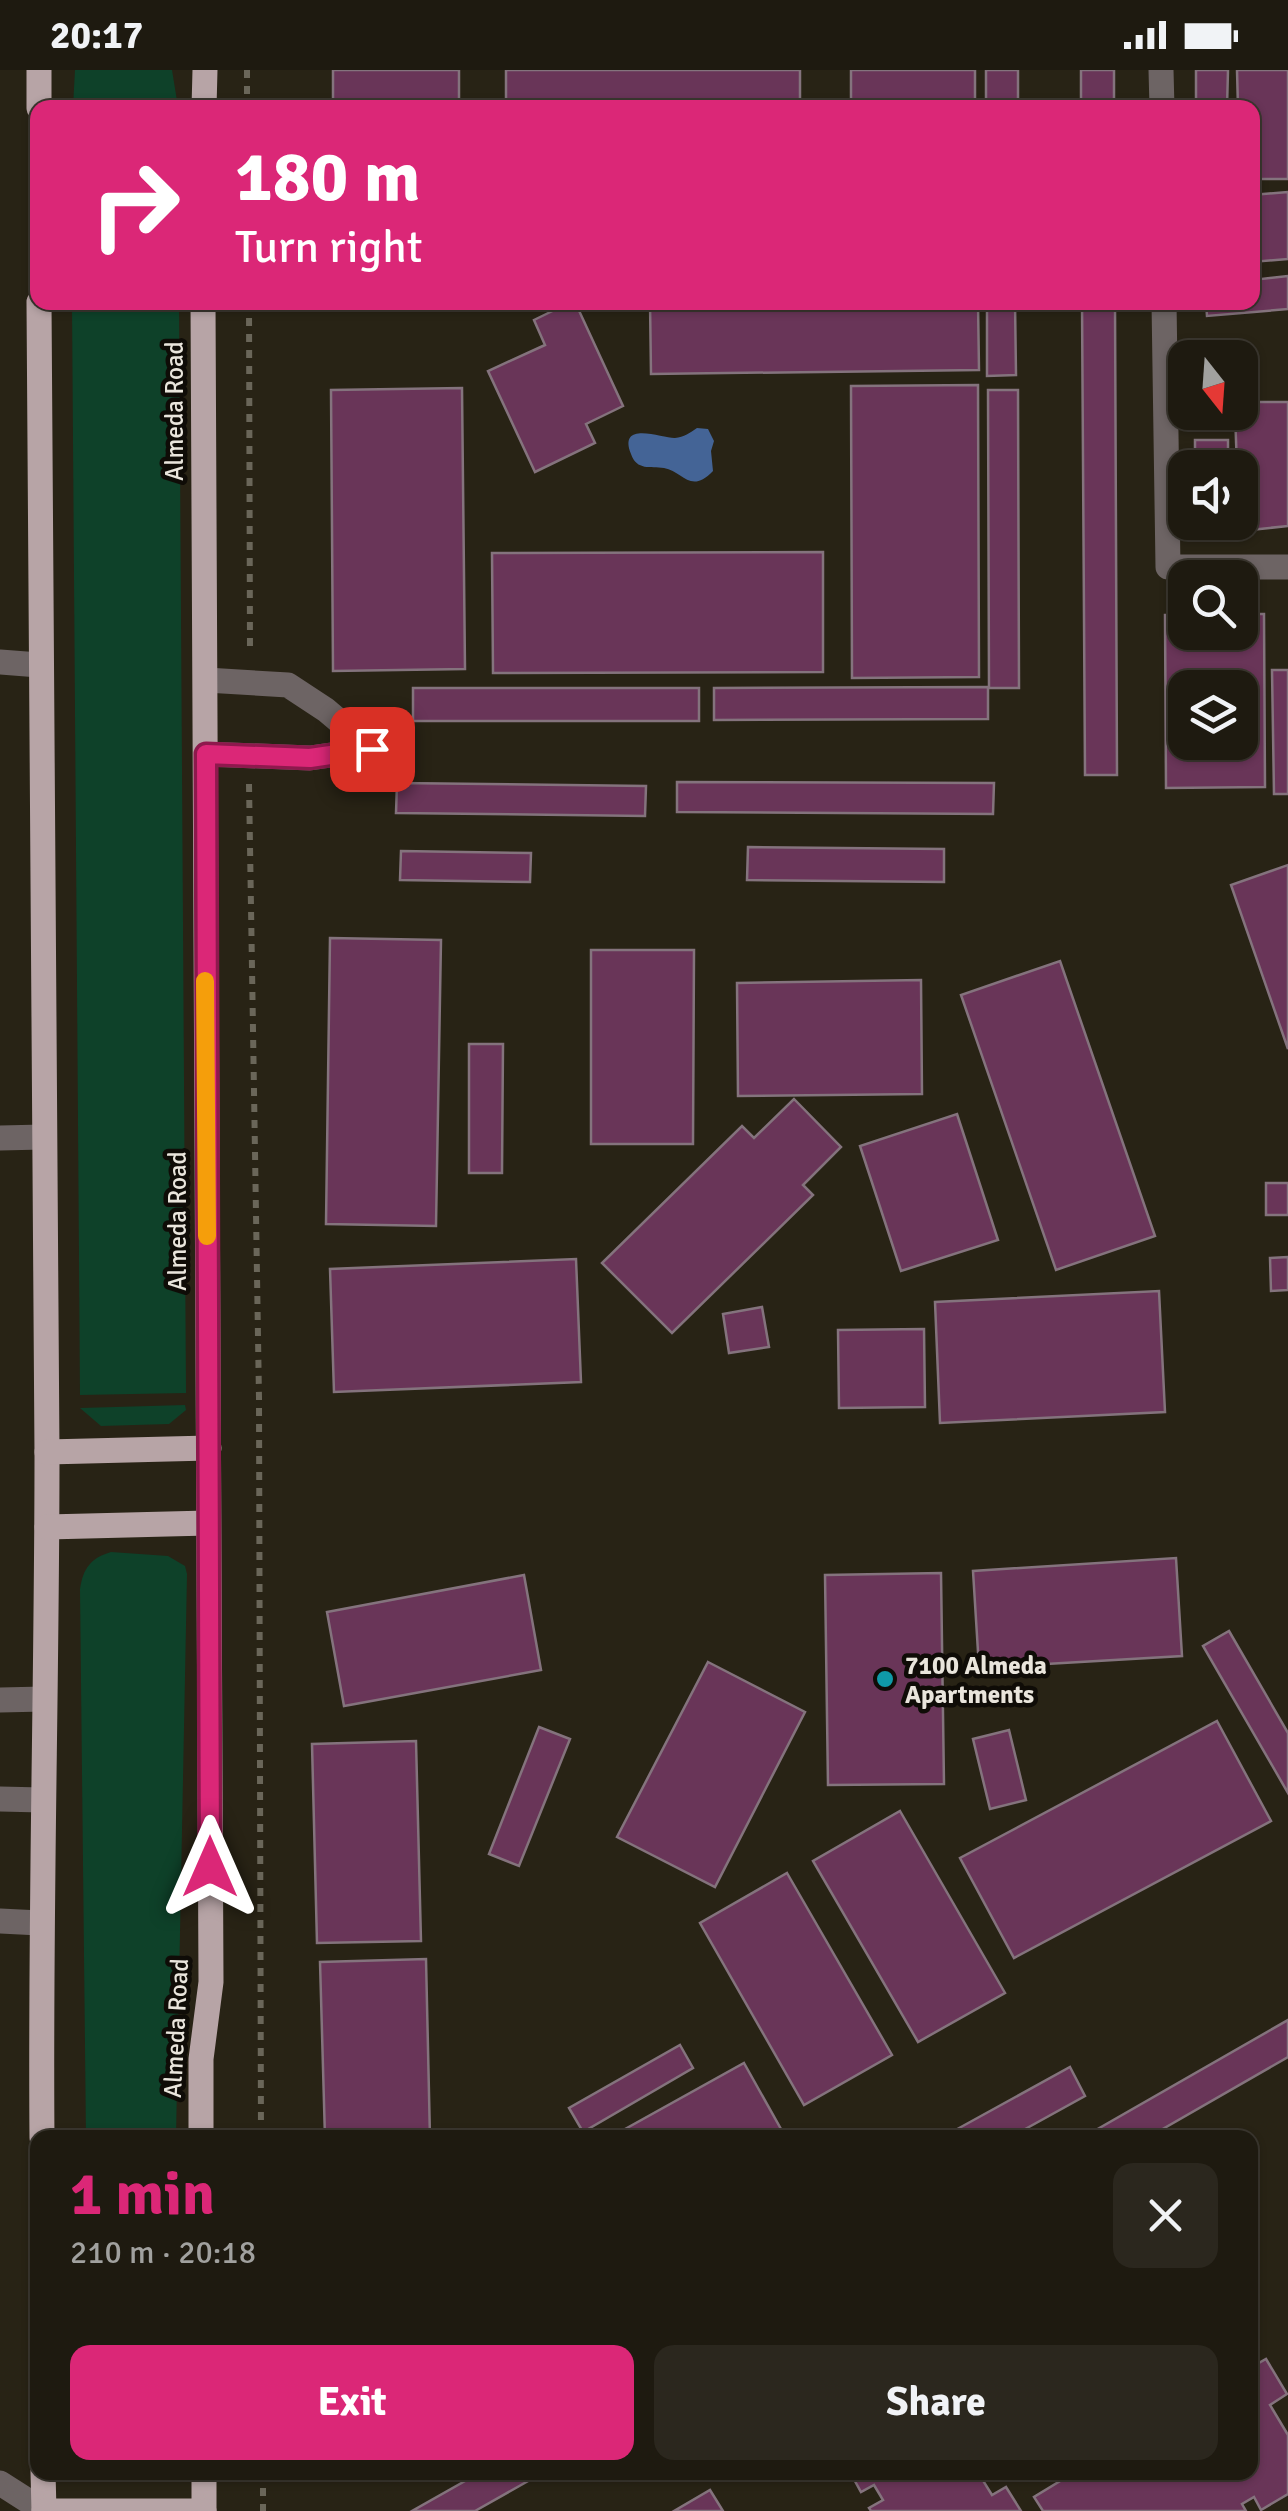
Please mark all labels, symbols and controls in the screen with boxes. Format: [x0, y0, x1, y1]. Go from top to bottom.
text: 20:17 [50, 12, 143, 59]
text: 180 m [235, 134, 420, 220]
icon: right [70, 140, 200, 270]
text: Turn right [235, 220, 423, 275]
north arrow [1168, 340, 1258, 430]
map controls [1168, 340, 1258, 760]
street label: Almeda Road [159, 341, 190, 481]
button: sound [1168, 450, 1258, 540]
button: search [1168, 560, 1258, 650]
button: layers [1168, 670, 1258, 760]
pin [330, 707, 415, 792]
icon: arrive [345, 722, 400, 777]
street label: Almeda Road [162, 1151, 193, 1291]
place label: 7100 Almeda Apartments [905, 1650, 1047, 1710]
marker: 7100 Almeda Apartments [874, 1668, 896, 1690]
position arrow [158, 1815, 262, 1919]
street label: Almeda Road [157, 1957, 195, 2099]
text: 1 min [70, 2158, 215, 2232]
button: close [1113, 2163, 1218, 2268]
text: 210 m · 20:18 [70, 2233, 256, 2272]
button: Exit [70, 2345, 634, 2460]
button: Share [654, 2345, 1218, 2460]

